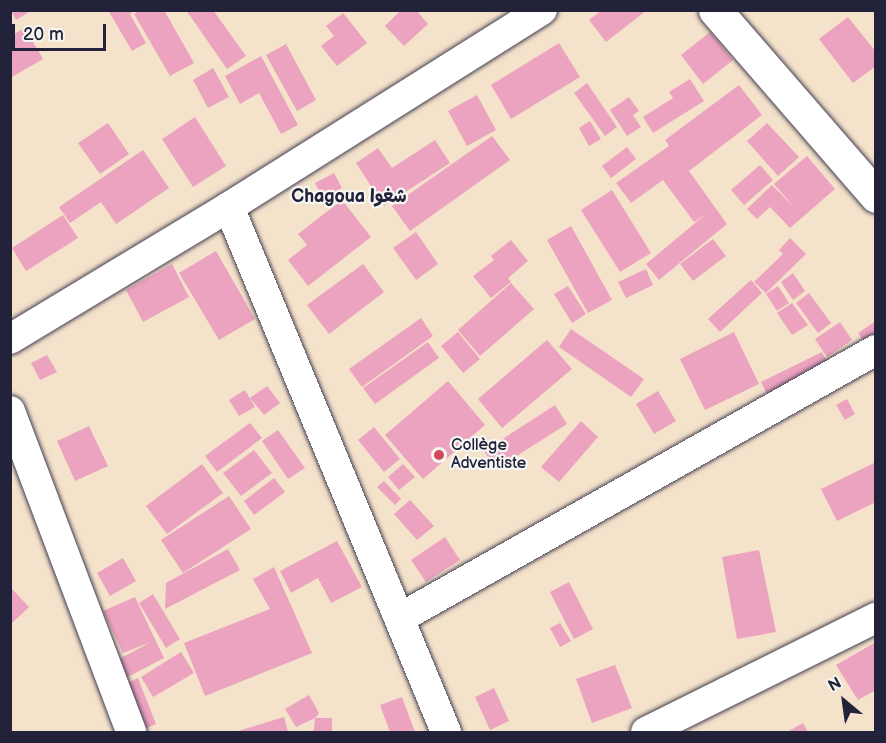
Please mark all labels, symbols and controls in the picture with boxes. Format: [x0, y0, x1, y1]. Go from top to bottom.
scale bar [15, 12, 110, 50]
text: 20 m [23, 24, 64, 45]
district label: Chagoua شغوا [291, 186, 407, 208]
place label: Collège Adventiste [451, 436, 526, 474]
marker: Collège Adventiste [432, 448, 446, 462]
north arrow [814, 671, 874, 731]
text: N [825, 674, 845, 696]

